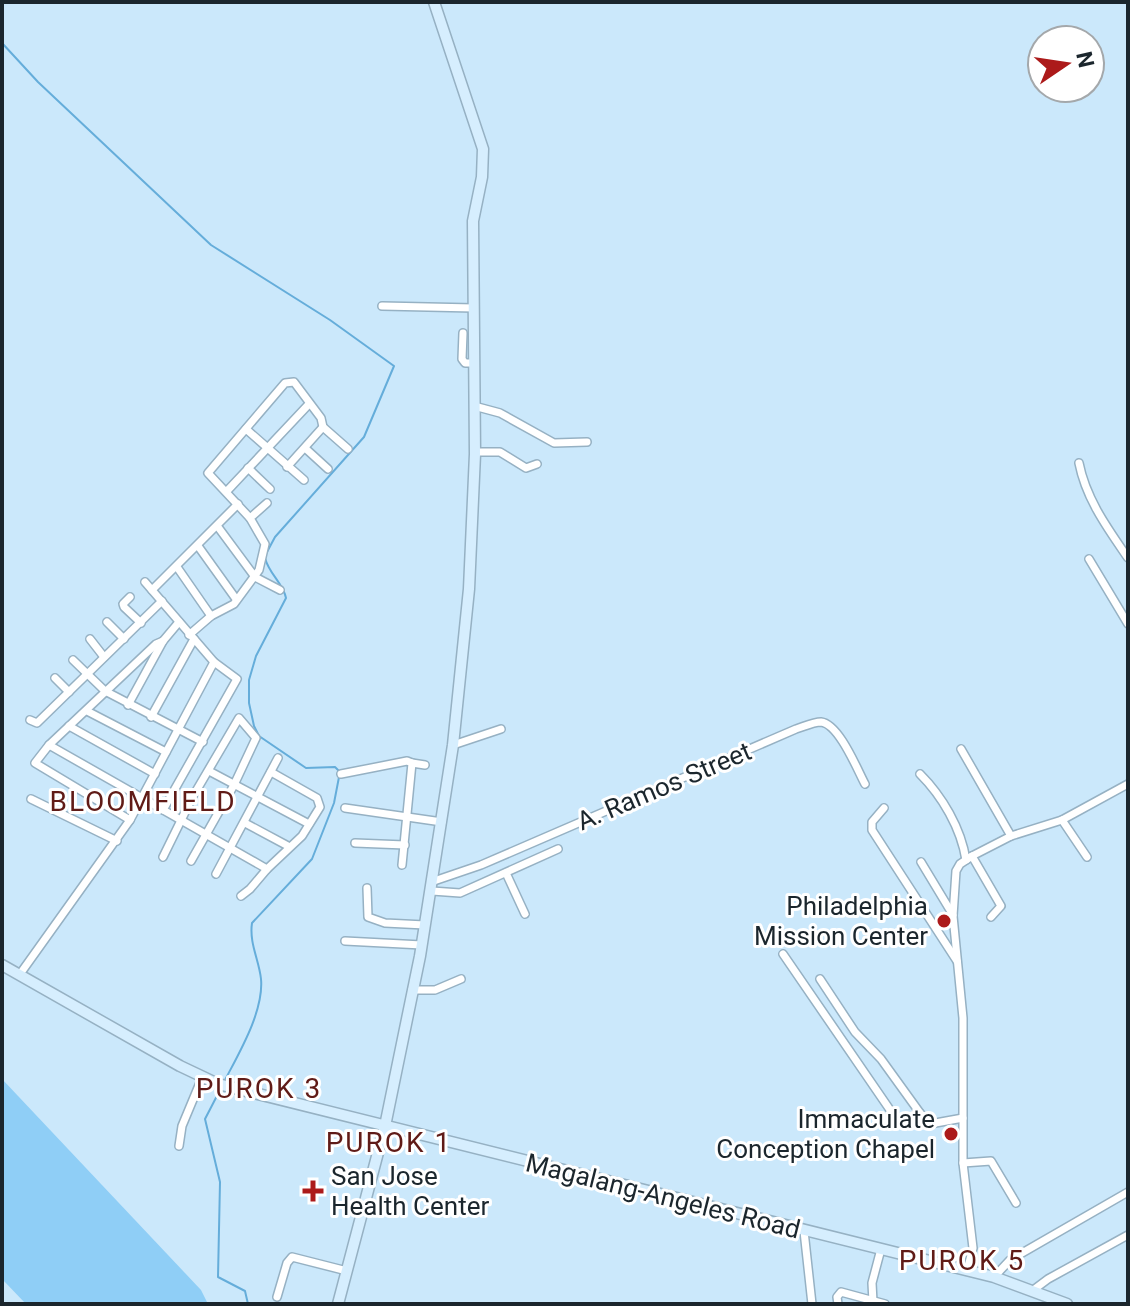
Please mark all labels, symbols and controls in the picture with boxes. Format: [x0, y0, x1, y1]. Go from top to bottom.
north arrow [1026, 24, 1106, 104]
text: N [1071, 49, 1099, 70]
street label: A. Ramos Street [572, 736, 756, 836]
district label: BLOOMFIELD [49, 785, 237, 818]
place label: Philadelphia Mission Center [754, 891, 928, 951]
marker: Philadelphia Mission Center [935, 912, 953, 930]
district label: PUROK 3 [196, 1072, 322, 1105]
place label: Immaculate Conception Chapel [716, 1104, 935, 1164]
marker: Immaculate Conception Chapel [942, 1125, 960, 1143]
district label: PUROK 1 [326, 1126, 452, 1159]
street label: Magalang-Angeles Road [523, 1147, 803, 1245]
place label: San Jose Health Center [331, 1161, 489, 1221]
marker: San Jose Health Center [302, 1180, 324, 1202]
district label: PUROK 5 [899, 1244, 1025, 1277]

